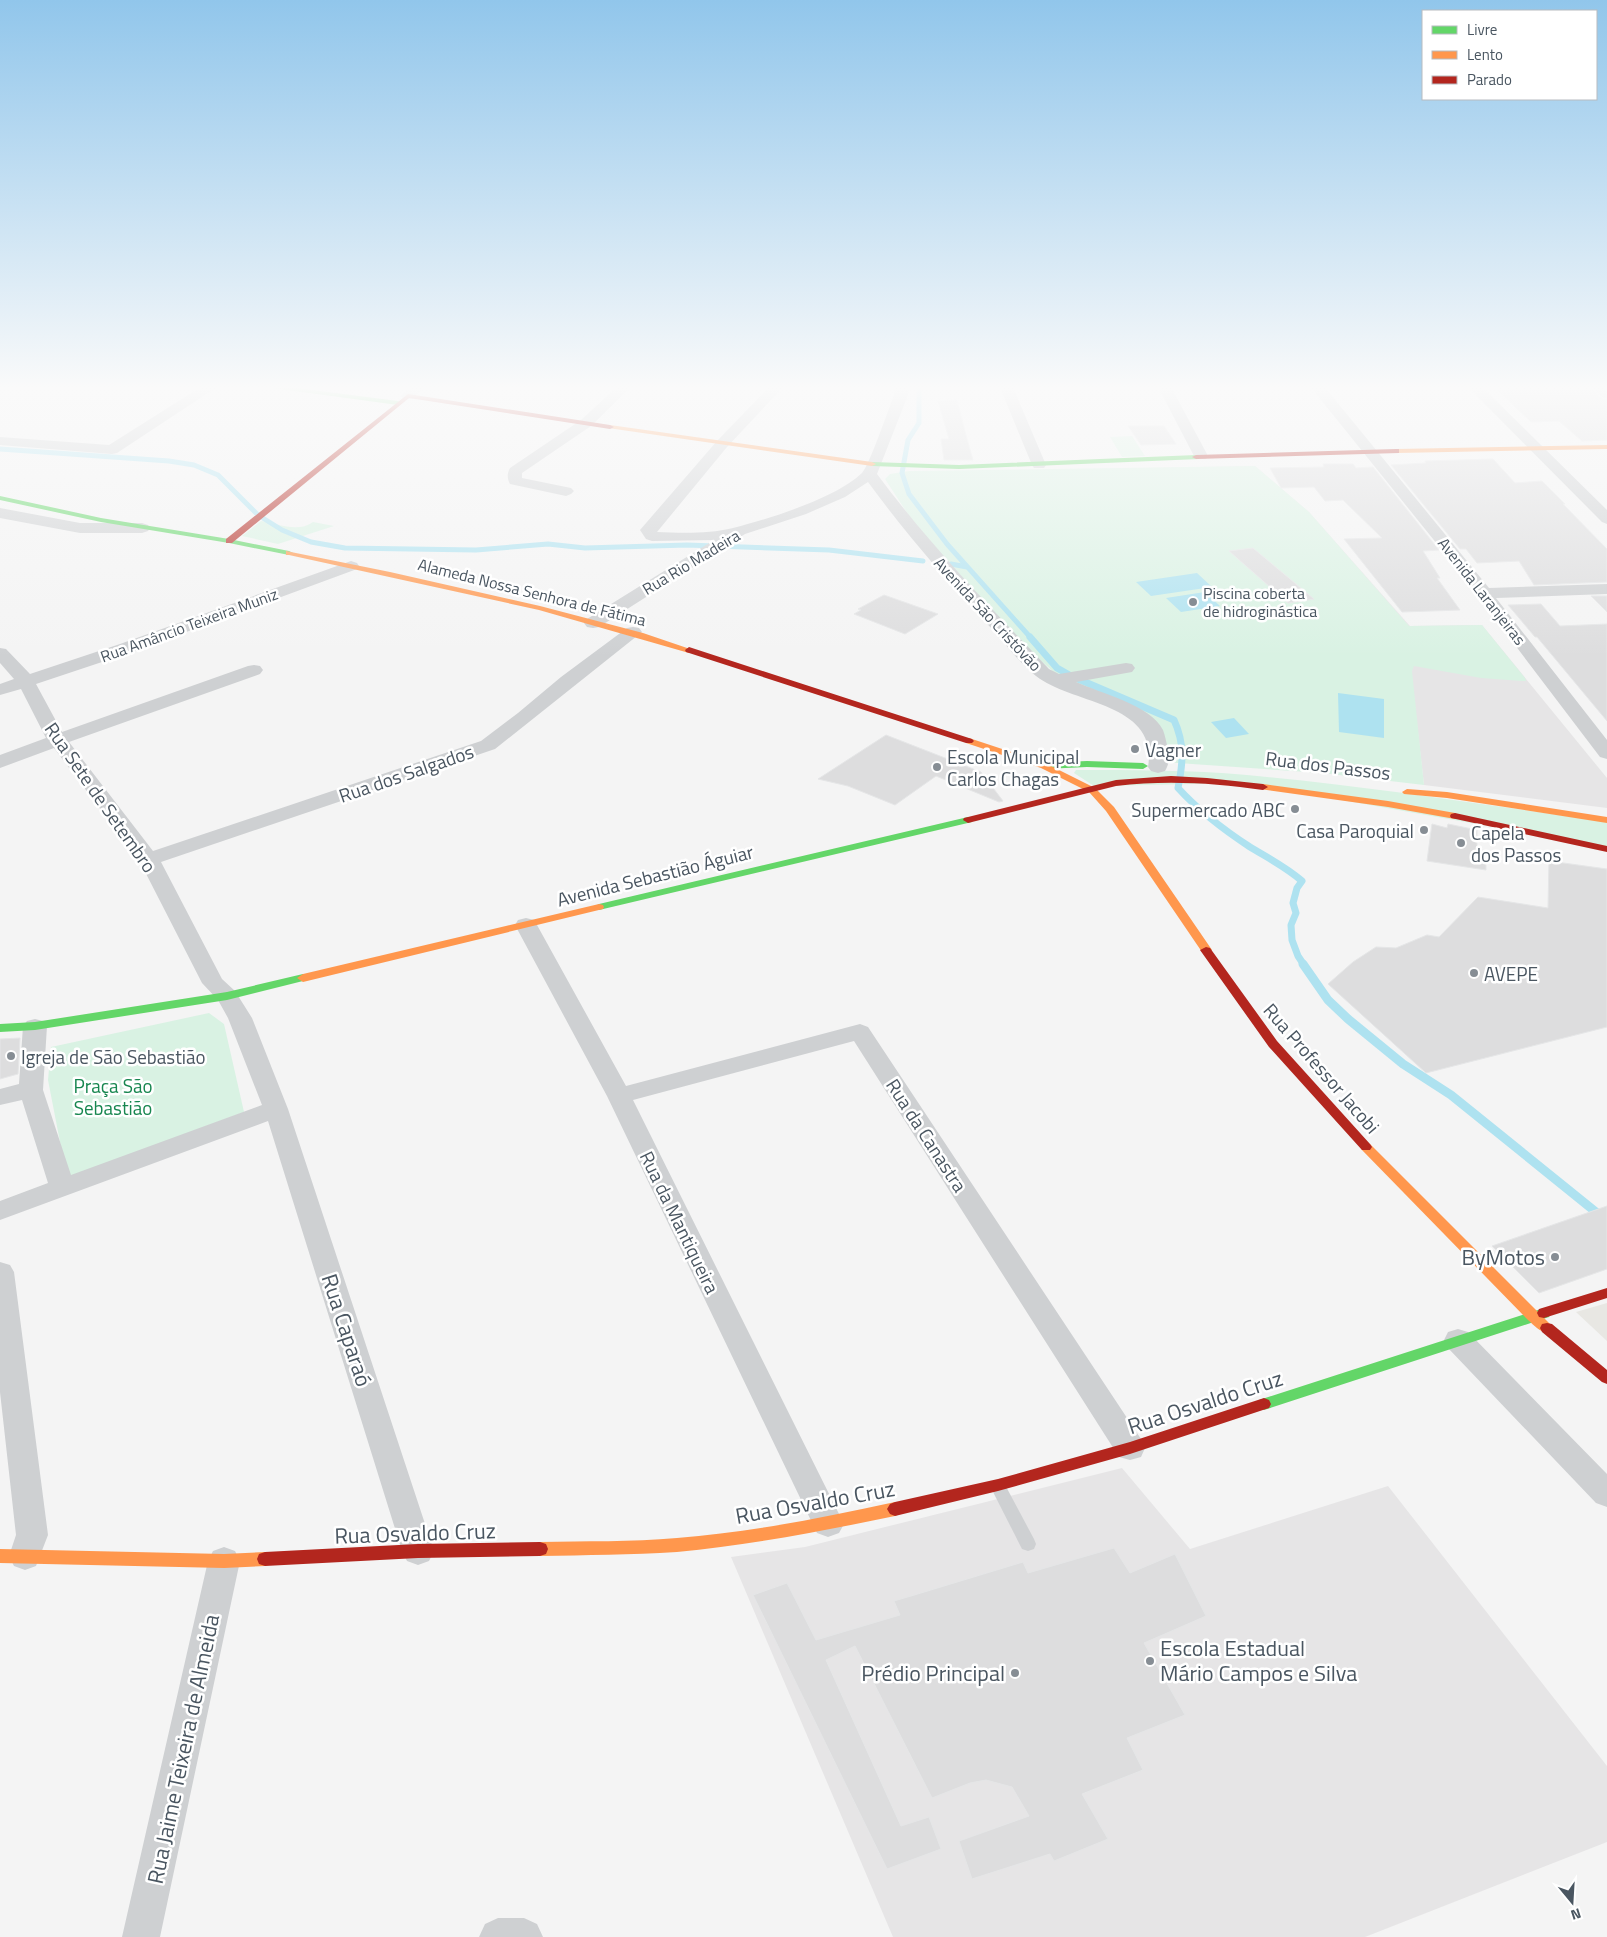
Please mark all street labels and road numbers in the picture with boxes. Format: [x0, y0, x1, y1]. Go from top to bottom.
street label: Rua Rio Madeira [638, 523, 744, 601]
street label: Avenida Laranjeiras [1432, 532, 1532, 650]
street label: Avenida São Cristóvão [929, 551, 1047, 677]
street label: Alameda Nossa Senhora de Fátima [415, 552, 649, 632]
street label: Rua Amâncio Teixeira Muniz [97, 582, 281, 668]
street label: Rua Sete de Setembro [38, 716, 164, 878]
street label: Rua dos Salgados [335, 736, 478, 810]
street label: Rua dos Passos [1264, 743, 1392, 787]
street label: Avenida Sebastião Águiar [554, 836, 757, 913]
street label: Rua Professor Jacobi [1257, 996, 1387, 1140]
street label: Rua da Canastra [879, 1072, 975, 1198]
street label: Rua da Mantiqueira [633, 1146, 727, 1299]
street label: Rua Caparaó [313, 1269, 381, 1391]
street label: Rua Osvaldo Cruz [1123, 1361, 1287, 1443]
street label: Rua Osvaldo Cruz [733, 1471, 897, 1533]
street label: Rua Osvaldo Cruz [334, 1513, 496, 1553]
street label: Rua Jaime Teixeira de Almeida [138, 1611, 228, 1887]

